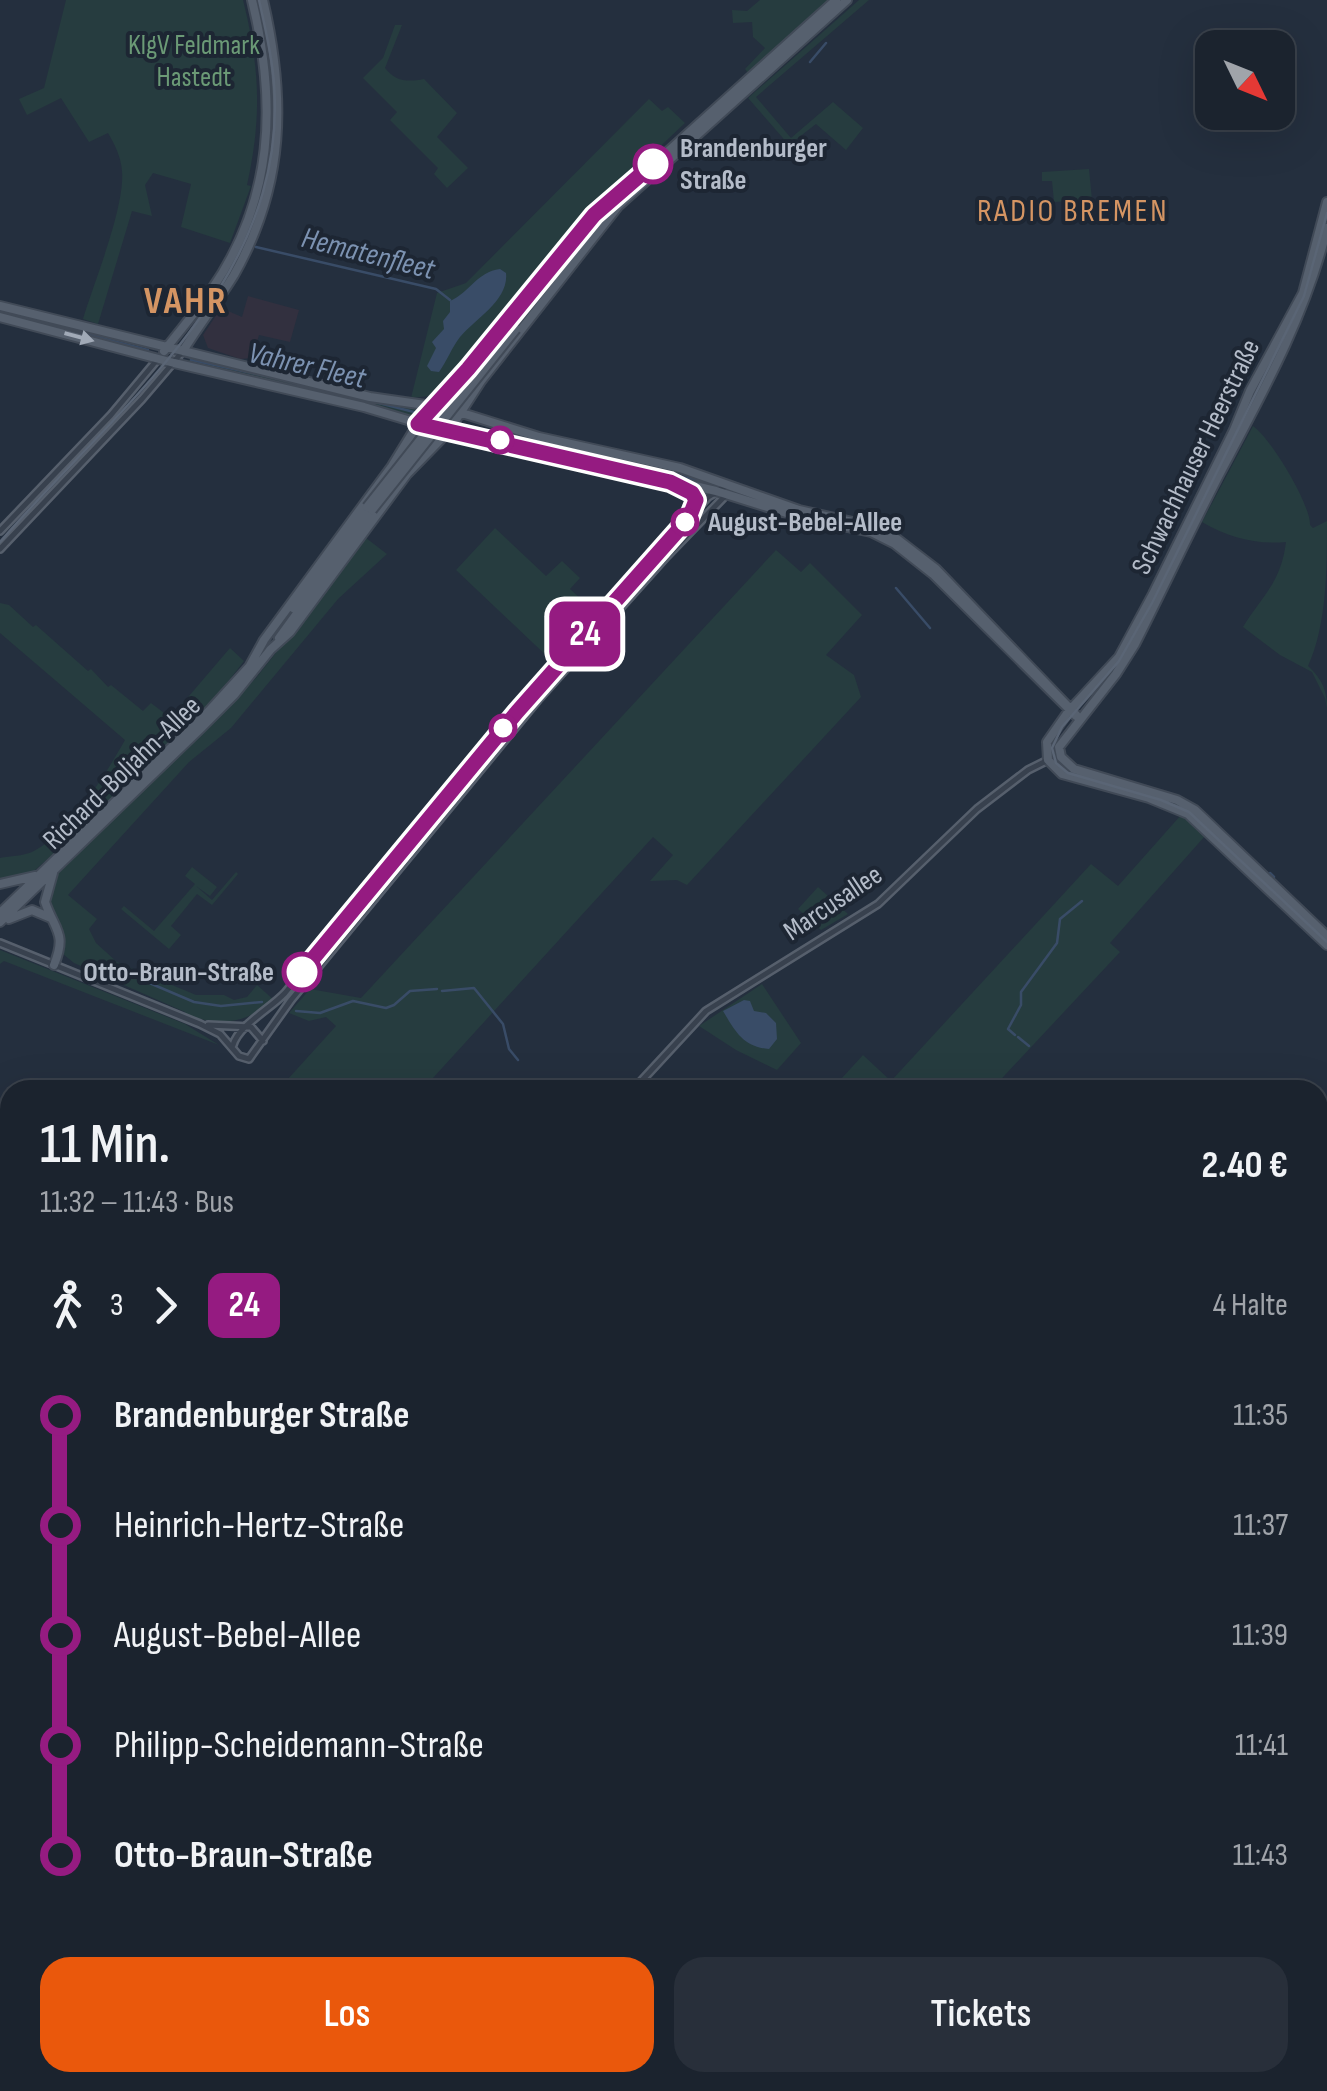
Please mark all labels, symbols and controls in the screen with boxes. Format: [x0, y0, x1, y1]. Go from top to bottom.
park label: KlgV Feldmark Hastedt [128, 29, 260, 94]
north arrow [1195, 30, 1295, 130]
map controls [1195, 30, 1295, 130]
place label: Brandenburger Straße [680, 132, 827, 197]
marker: Brandenburger Straße [634, 145, 672, 183]
district label: RADIO BREMEN [977, 192, 1169, 231]
water label: Hematenfleet [298, 220, 439, 288]
district label: VAHR [144, 279, 228, 324]
one-way arrow [64, 330, 95, 346]
street label: Schwachhauser Heerstraße [1125, 334, 1267, 580]
water label: Vahrer Fleet [245, 335, 370, 397]
unlabelled marker [487, 427, 513, 453]
place label: August-Bebel-Allee [707, 506, 902, 539]
marker: August-Bebel-Allee [672, 509, 698, 535]
line badge: 24 [540, 602, 630, 666]
text: 24 [569, 613, 601, 656]
street label: Richard-Boljahn-Allee [36, 689, 208, 857]
unlabelled marker [490, 715, 516, 741]
street label: Marcusallee [778, 858, 888, 948]
marker: Otto-Braun-Straße [283, 953, 321, 991]
place label: Otto-Braun-Straße [83, 956, 274, 989]
text: 11 Min. [40, 1112, 170, 1179]
text: 2.40 € [1201, 1143, 1288, 1188]
text: 11:32 – 11:43 · Bus [40, 1183, 234, 1222]
icon: walk [40, 1278, 95, 1333]
icon: forward [138, 1278, 193, 1333]
text: 24 [228, 1284, 260, 1327]
text: 3 [110, 1286, 123, 1325]
text: 4 Halte [1213, 1286, 1288, 1325]
text: Brandenburger Straße [114, 1393, 409, 1438]
text: 11:35 [1233, 1396, 1288, 1435]
text: Heinrich-Hertz-Straße [114, 1503, 404, 1548]
text: 11:37 [1233, 1506, 1288, 1545]
text: August-Bebel-Allee [114, 1613, 361, 1658]
text: 11:39 [1232, 1616, 1288, 1655]
text: Philipp-Scheidemann-Straße [114, 1723, 484, 1768]
text: 11:41 [1235, 1726, 1288, 1765]
text: Otto-Braun-Straße [114, 1833, 373, 1878]
text: 11:43 [1233, 1836, 1288, 1875]
button: Los [40, 1957, 654, 2072]
button: Tickets [674, 1957, 1288, 2072]

